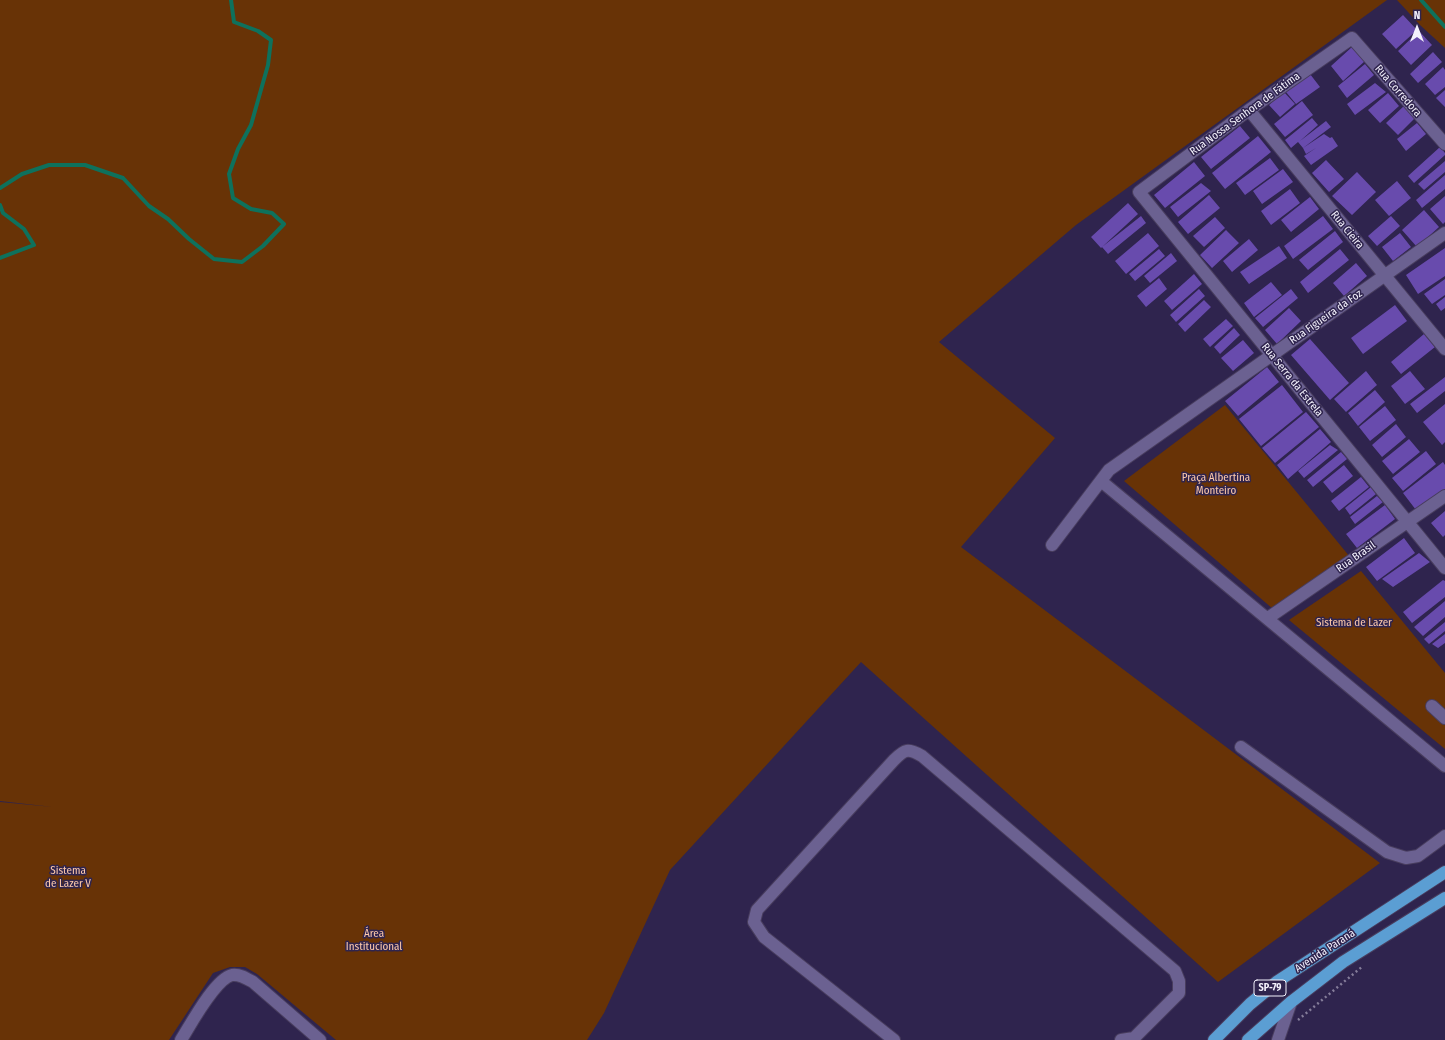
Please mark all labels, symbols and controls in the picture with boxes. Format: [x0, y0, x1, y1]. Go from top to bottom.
north arrow [1397, 8, 1437, 48]
text: N [1414, 9, 1420, 22]
street label: Rua Corredora [1372, 62, 1424, 120]
street label: Rua Nossa Senhora de Fátima [1187, 70, 1303, 158]
street label: Rua Cieira [1328, 208, 1366, 252]
street label: Rua Figueira da Foz [1287, 287, 1365, 347]
street label: Rua Serra da Estrela [1258, 341, 1326, 419]
park label: Praça Albertina Monteiro [1182, 471, 1250, 497]
street label: Rua Brasil [1334, 539, 1378, 575]
park label: Sistema de Lazer [1316, 616, 1392, 630]
park label: Sistema de Lazer V [45, 864, 91, 890]
park label: Área Institucional [346, 927, 402, 953]
street label: Avenida Paraná [1292, 927, 1358, 975]
road number: SP-79 [1254, 980, 1286, 996]

